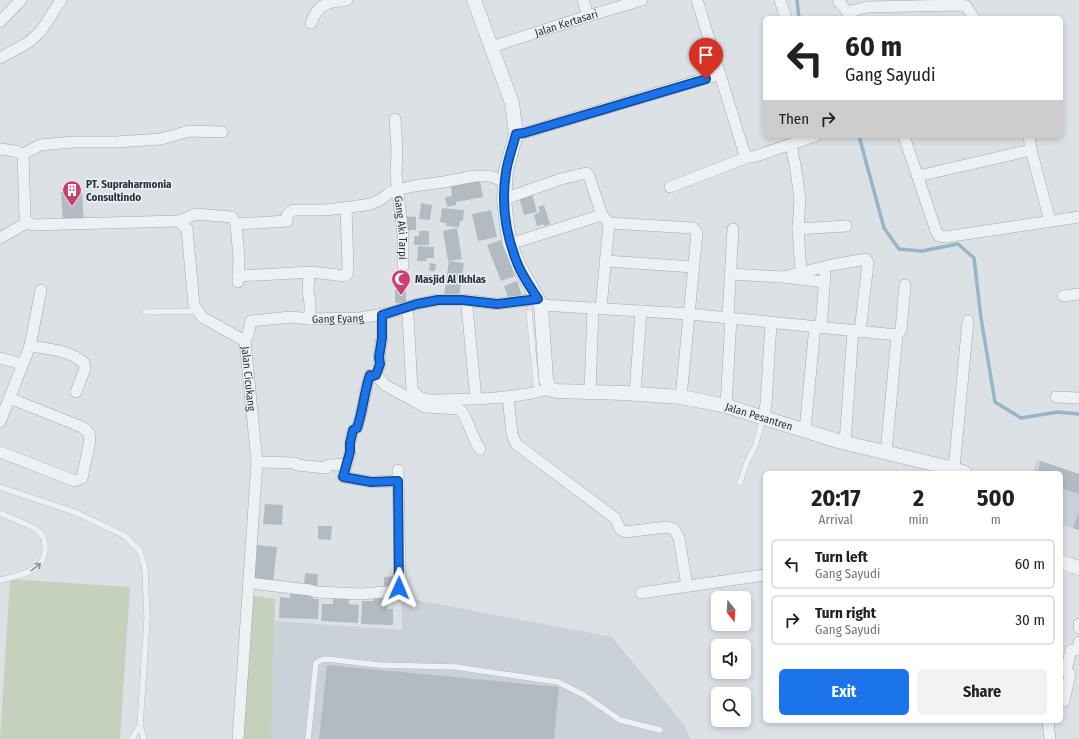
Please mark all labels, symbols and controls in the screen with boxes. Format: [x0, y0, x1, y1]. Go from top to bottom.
street label: Jalan Kertasari [533, 7, 600, 40]
text: 60 m [845, 30, 902, 63]
icon: left [779, 32, 831, 84]
pin [689, 38, 723, 79]
icon: arrive [695, 44, 717, 66]
text: Gang Sayudi [845, 64, 935, 86]
icon: right [817, 108, 839, 130]
text: Then [779, 110, 809, 128]
place label: PT. Supraharmonia Consultindo [86, 178, 172, 204]
building icon: PT. Supraharmonia Consultindo [61, 179, 83, 207]
street label: Gang Aki Tarpi [391, 195, 409, 260]
mosque icon: Masjid Al Ikhlas [390, 268, 412, 296]
place label: Masjid Al Ikhlas [415, 273, 486, 286]
street label: Gang Eyang [312, 311, 365, 326]
street label: Jalan Cicukang [239, 346, 258, 413]
street label: Jalan Pesantren [724, 400, 794, 433]
text: 20:17 [811, 484, 860, 512]
text: 2 [913, 484, 924, 512]
text: 500 [977, 484, 1015, 512]
text: Arrival [819, 512, 853, 527]
text: min [909, 512, 929, 527]
text: m [991, 512, 1001, 527]
text: Turn left [815, 548, 868, 566]
icon: left [781, 553, 803, 575]
text: 60 m [1015, 555, 1045, 573]
one-way arrow [31, 562, 42, 571]
text: Gang Sayudi [815, 566, 880, 581]
position arrow [378, 567, 420, 609]
north arrow [711, 591, 751, 631]
map controls [711, 591, 751, 727]
text: Turn right [815, 604, 876, 622]
icon: right [781, 609, 803, 631]
text: 30 m [1015, 611, 1045, 629]
text: Gang Sayudi [815, 622, 880, 637]
button: sound [711, 639, 751, 679]
button: Exit [779, 669, 909, 715]
button: Share [917, 669, 1047, 715]
button: search [711, 687, 751, 727]

